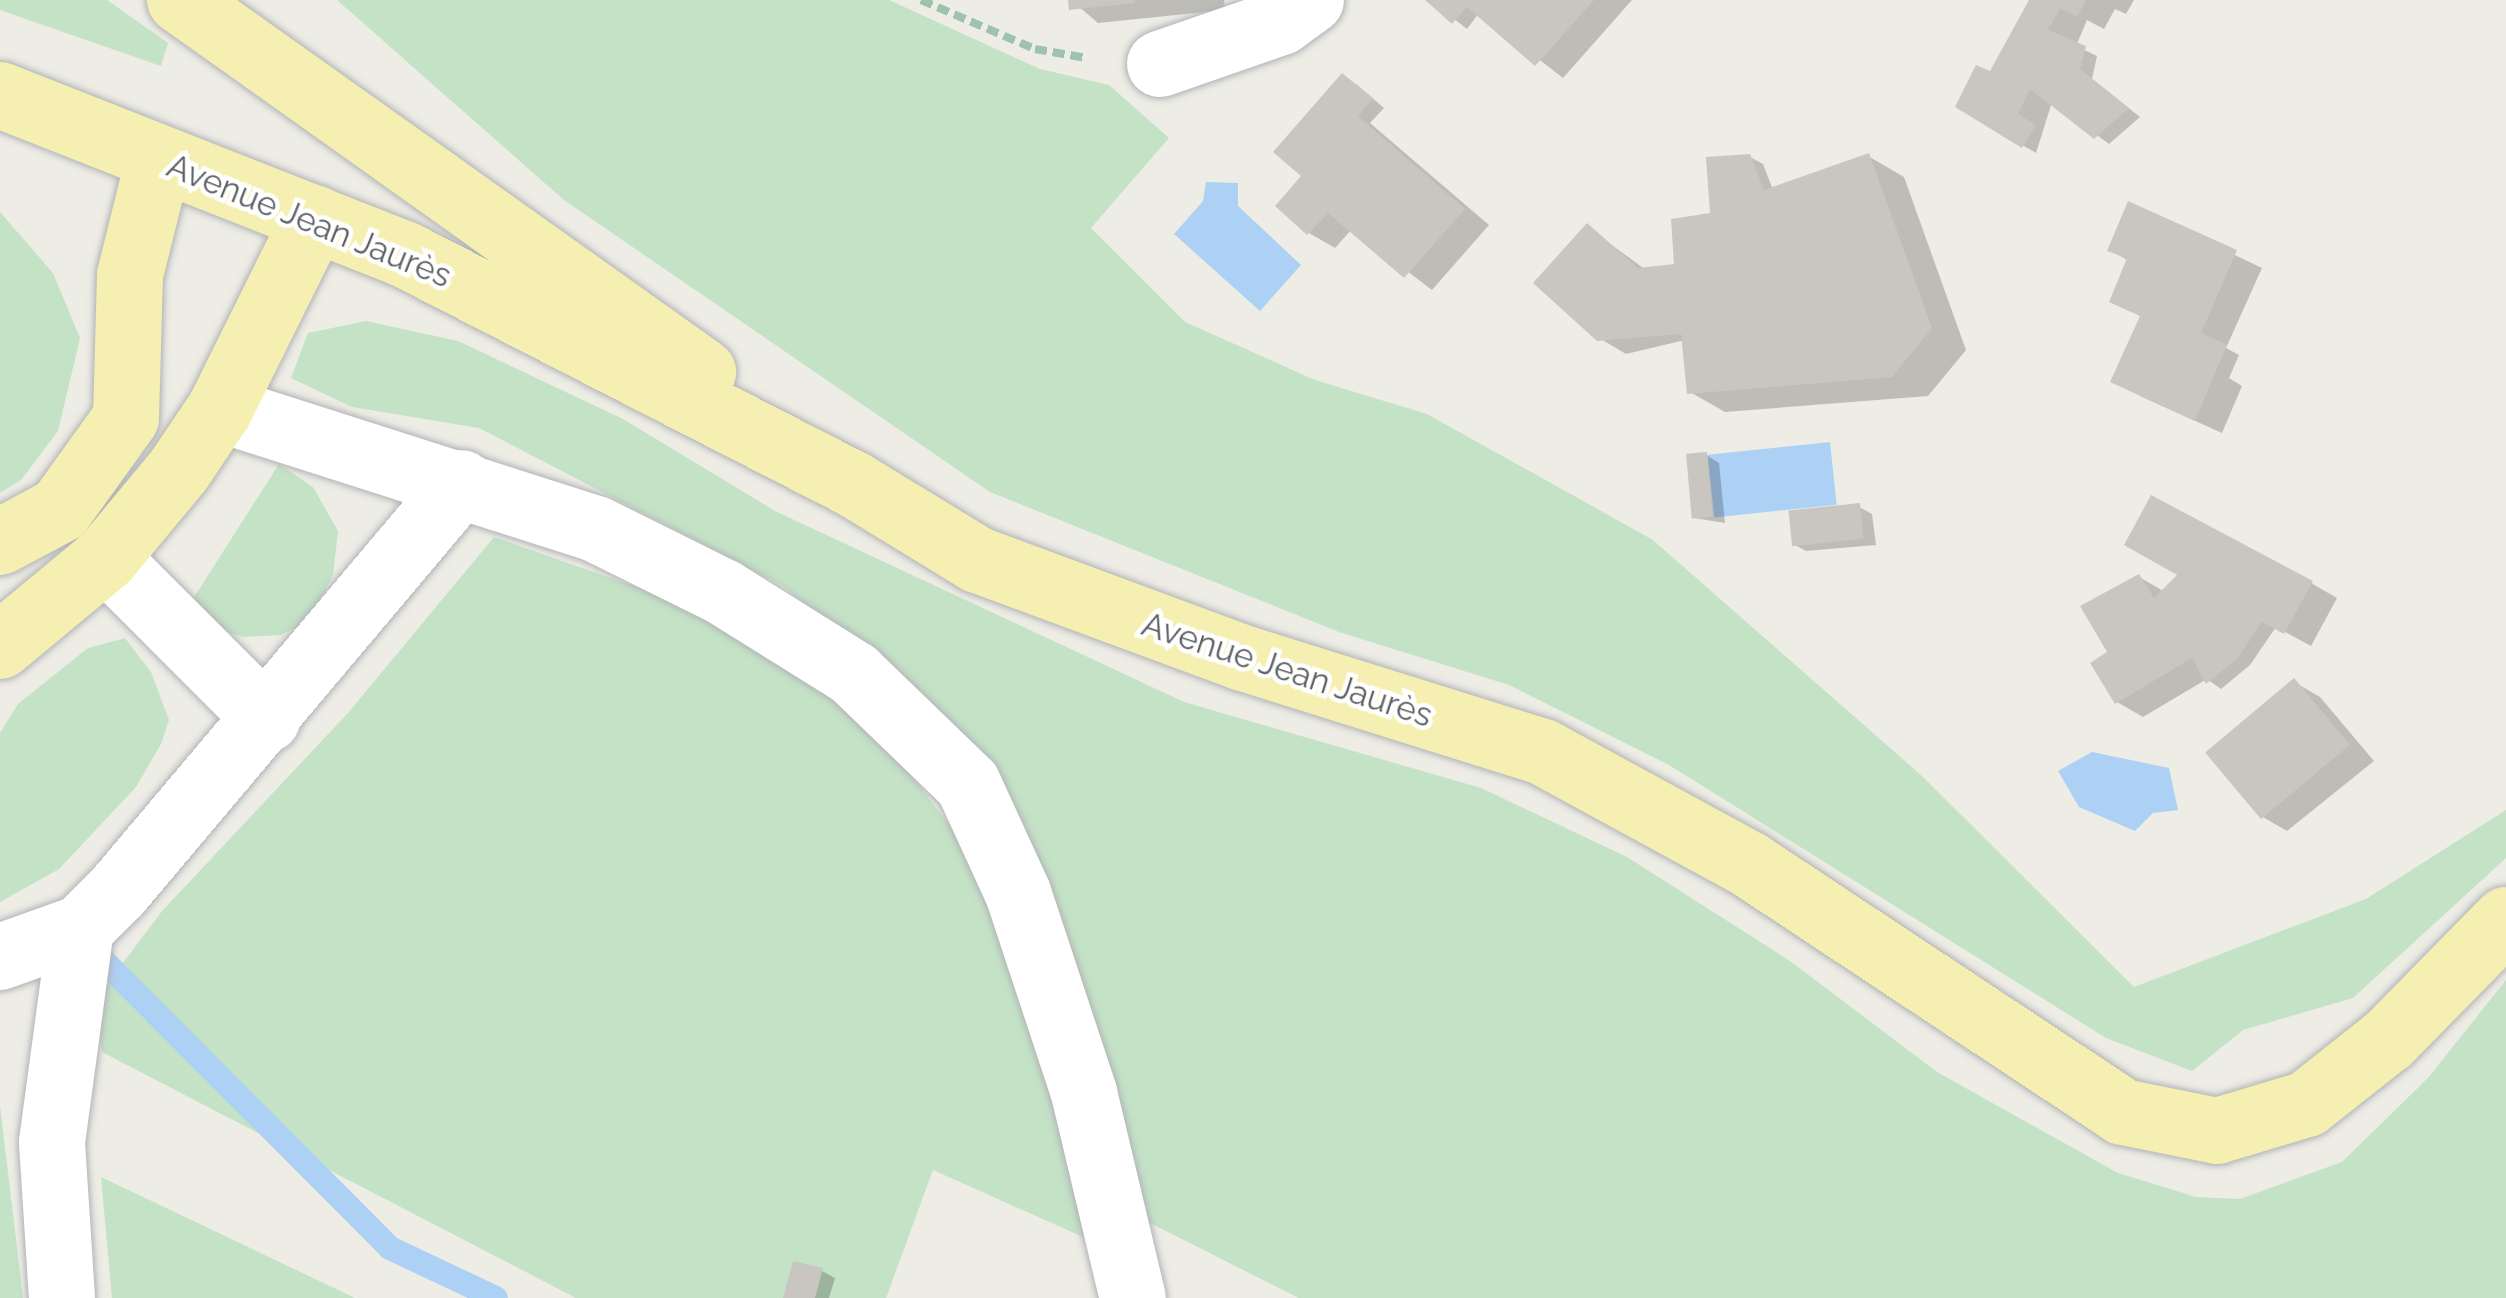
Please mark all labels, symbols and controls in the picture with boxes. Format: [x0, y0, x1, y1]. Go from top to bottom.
street label: Avenue Jean Jaurès [160, 146, 458, 296]
street label: Avenue Jean Jaurès [1136, 604, 1438, 736]

